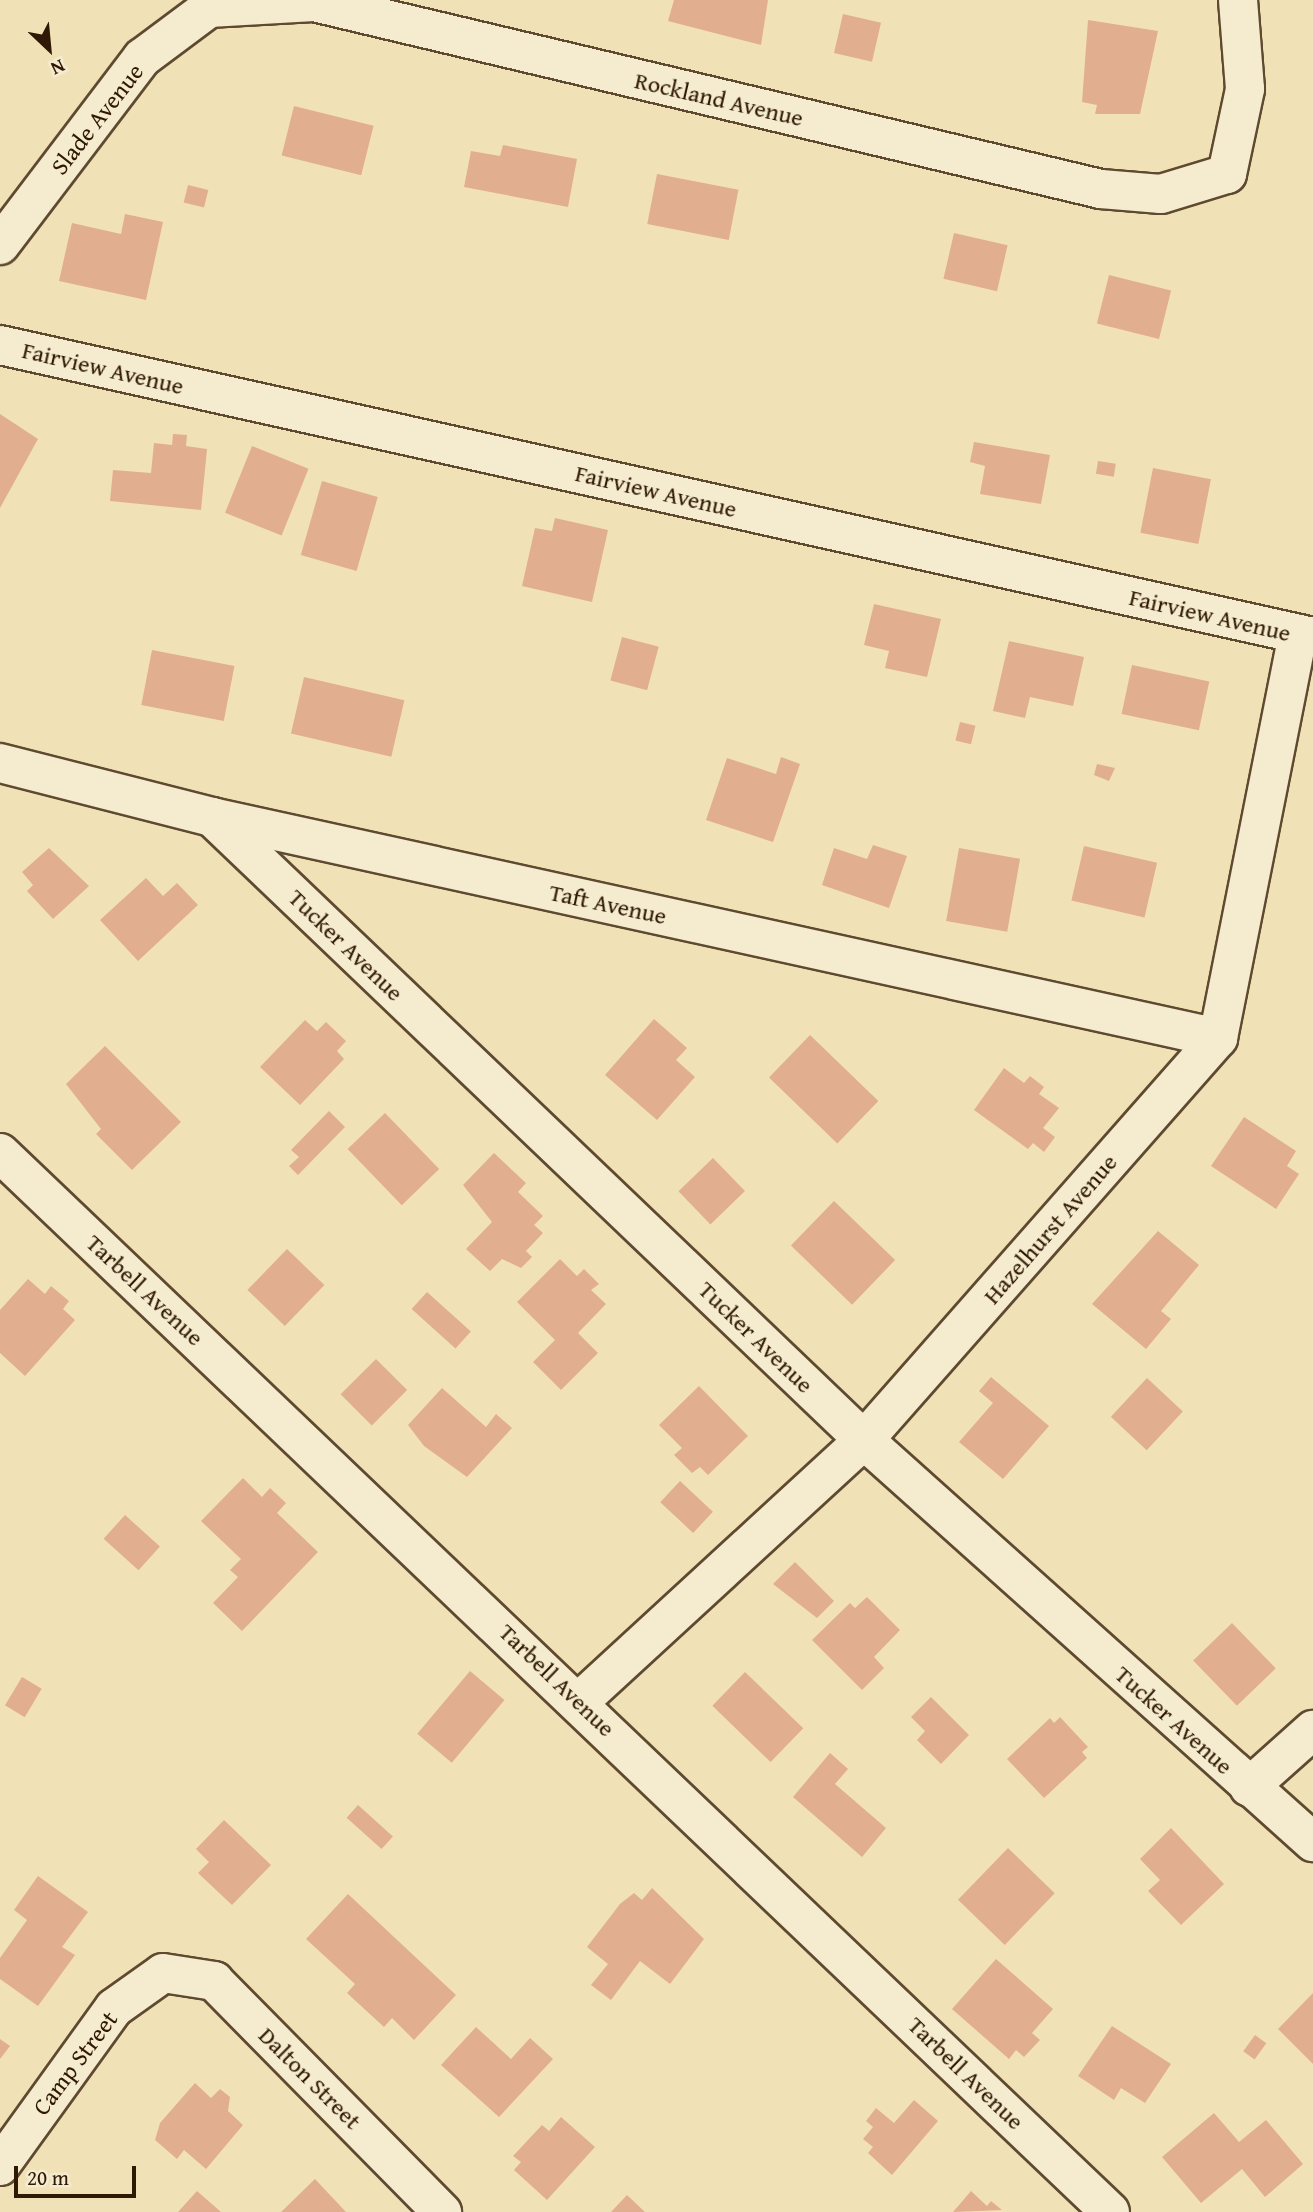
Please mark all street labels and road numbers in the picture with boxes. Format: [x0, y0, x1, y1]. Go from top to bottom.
street label: Slade Avenue [45, 58, 149, 180]
street label: Rockland Avenue [632, 66, 806, 132]
street label: Fairview Avenue [19, 335, 187, 401]
street label: Fairview Avenue [572, 458, 740, 524]
street label: Fairview Avenue [1126, 582, 1294, 648]
street label: Taft Avenue [547, 878, 669, 930]
street label: Tucker Avenue [283, 883, 409, 1007]
street label: Hazelhurst Avenue [977, 1148, 1123, 1310]
street label: Tarbell Avenue [80, 1228, 210, 1352]
street label: Tucker Avenue [693, 1275, 819, 1399]
street label: Tarbell Avenue [493, 1618, 621, 1742]
street label: Tucker Avenue [1109, 1660, 1239, 1780]
street label: Camp Street [27, 2005, 123, 2121]
street label: Tarbell Avenue [902, 2011, 1030, 2135]
street label: Dalton Street [253, 2021, 367, 2135]

